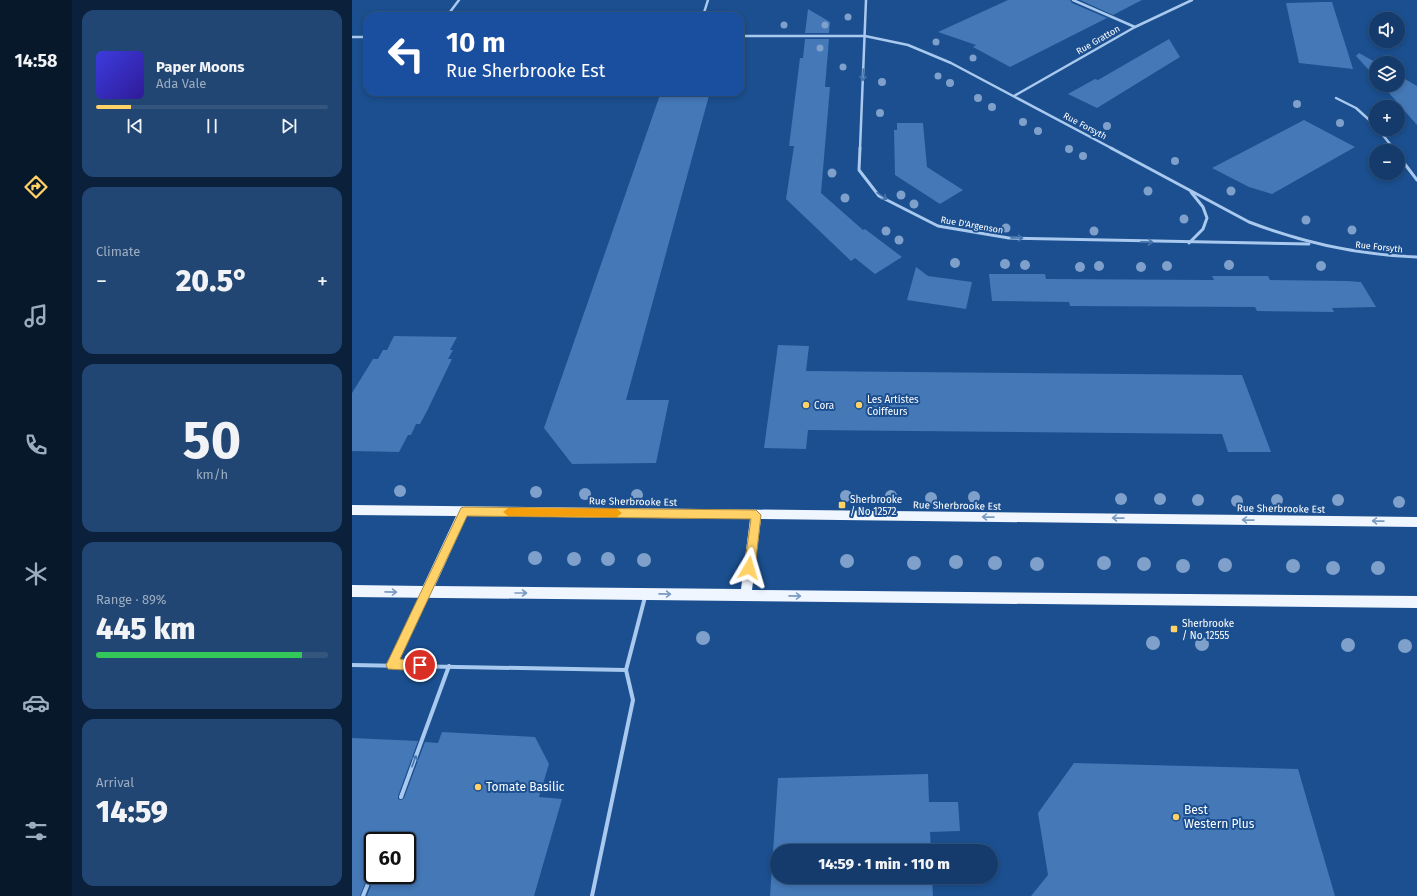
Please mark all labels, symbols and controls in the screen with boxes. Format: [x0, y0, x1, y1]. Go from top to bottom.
map controls [1369, 12, 1405, 180]
button: sound [1369, 12, 1405, 48]
street label: Rue Gratton [1074, 24, 1122, 56]
text: 10 m [446, 26, 506, 59]
icon: left [380, 28, 432, 80]
text: 14:58 [14, 50, 58, 72]
button: layers [1369, 56, 1405, 92]
text: Paper Moons [156, 58, 244, 76]
text: Rue Sherbrooke Est [446, 60, 605, 82]
one-way arrow [860, 68, 867, 81]
text: Ada Vale [156, 76, 206, 91]
button: + [1369, 100, 1405, 136]
street label: Rue Forsyth [1062, 110, 1108, 142]
icon: previous [124, 115, 146, 137]
icon: pause [201, 115, 223, 137]
icon: next [278, 115, 300, 137]
button: − [1369, 144, 1405, 180]
icon: directions [22, 173, 50, 201]
one-way arrow [876, 192, 887, 200]
street label: Rue D'Argenson [940, 215, 1004, 235]
one-way arrow [1010, 235, 1023, 242]
one-way arrow [1140, 238, 1153, 246]
street label: Rue Forsyth [1355, 240, 1403, 254]
text: Climate [96, 244, 140, 259]
text: 20.5° [176, 263, 248, 299]
text: − [96, 268, 107, 295]
text: + [317, 268, 328, 295]
icon: music [22, 302, 50, 330]
place label: Les Artistes Coiffeurs [867, 394, 919, 418]
marker: Cora [801, 400, 811, 410]
place label: Cora [814, 400, 834, 412]
marker: Les Artistes Coiffeurs [854, 400, 864, 410]
text: 50 [183, 409, 241, 472]
icon: phone [22, 431, 50, 459]
text: km/h [196, 467, 228, 482]
place label: Sherbrooke / No 12572 [850, 494, 902, 518]
street label: Rue Sherbrooke Est [589, 495, 678, 509]
street label: Rue Sherbrooke Est [913, 499, 1002, 513]
marker: Sherbrooke / No 12572 [837, 500, 847, 510]
street label: Rue Sherbrooke Est [1237, 502, 1326, 516]
one-way arrow [982, 513, 995, 521]
one-way arrow [1112, 515, 1125, 522]
one-way arrow [1242, 516, 1255, 524]
one-way arrow [1372, 517, 1385, 525]
position arrow [728, 547, 770, 589]
icon: climate [22, 560, 50, 588]
one-way arrow [384, 588, 397, 596]
one-way arrow [514, 589, 527, 597]
one-way arrow [658, 590, 671, 598]
text: Range · 89% [96, 592, 167, 607]
one-way arrow [788, 592, 801, 600]
text: 445 km [96, 611, 196, 647]
place label: Sherbrooke / No 12555 [1182, 618, 1234, 642]
marker: Sherbrooke / No 12555 [1169, 624, 1179, 634]
pin [403, 648, 437, 682]
icon: arrive [409, 654, 431, 676]
icon: car [22, 689, 50, 717]
one-way arrow [411, 755, 419, 767]
text: Arrival [96, 775, 134, 790]
place label: Tomate Basilic [486, 780, 565, 794]
marker: Tomate Basilic [473, 782, 483, 792]
text: 14:59 [96, 794, 168, 830]
place label: Best Western Plus [1184, 803, 1255, 831]
marker: Best Western Plus [1171, 812, 1181, 822]
icon: filters [22, 817, 50, 845]
speed limit sign: 60 [364, 832, 416, 884]
text: 14:59 · 1 min · 110 m [818, 855, 950, 873]

